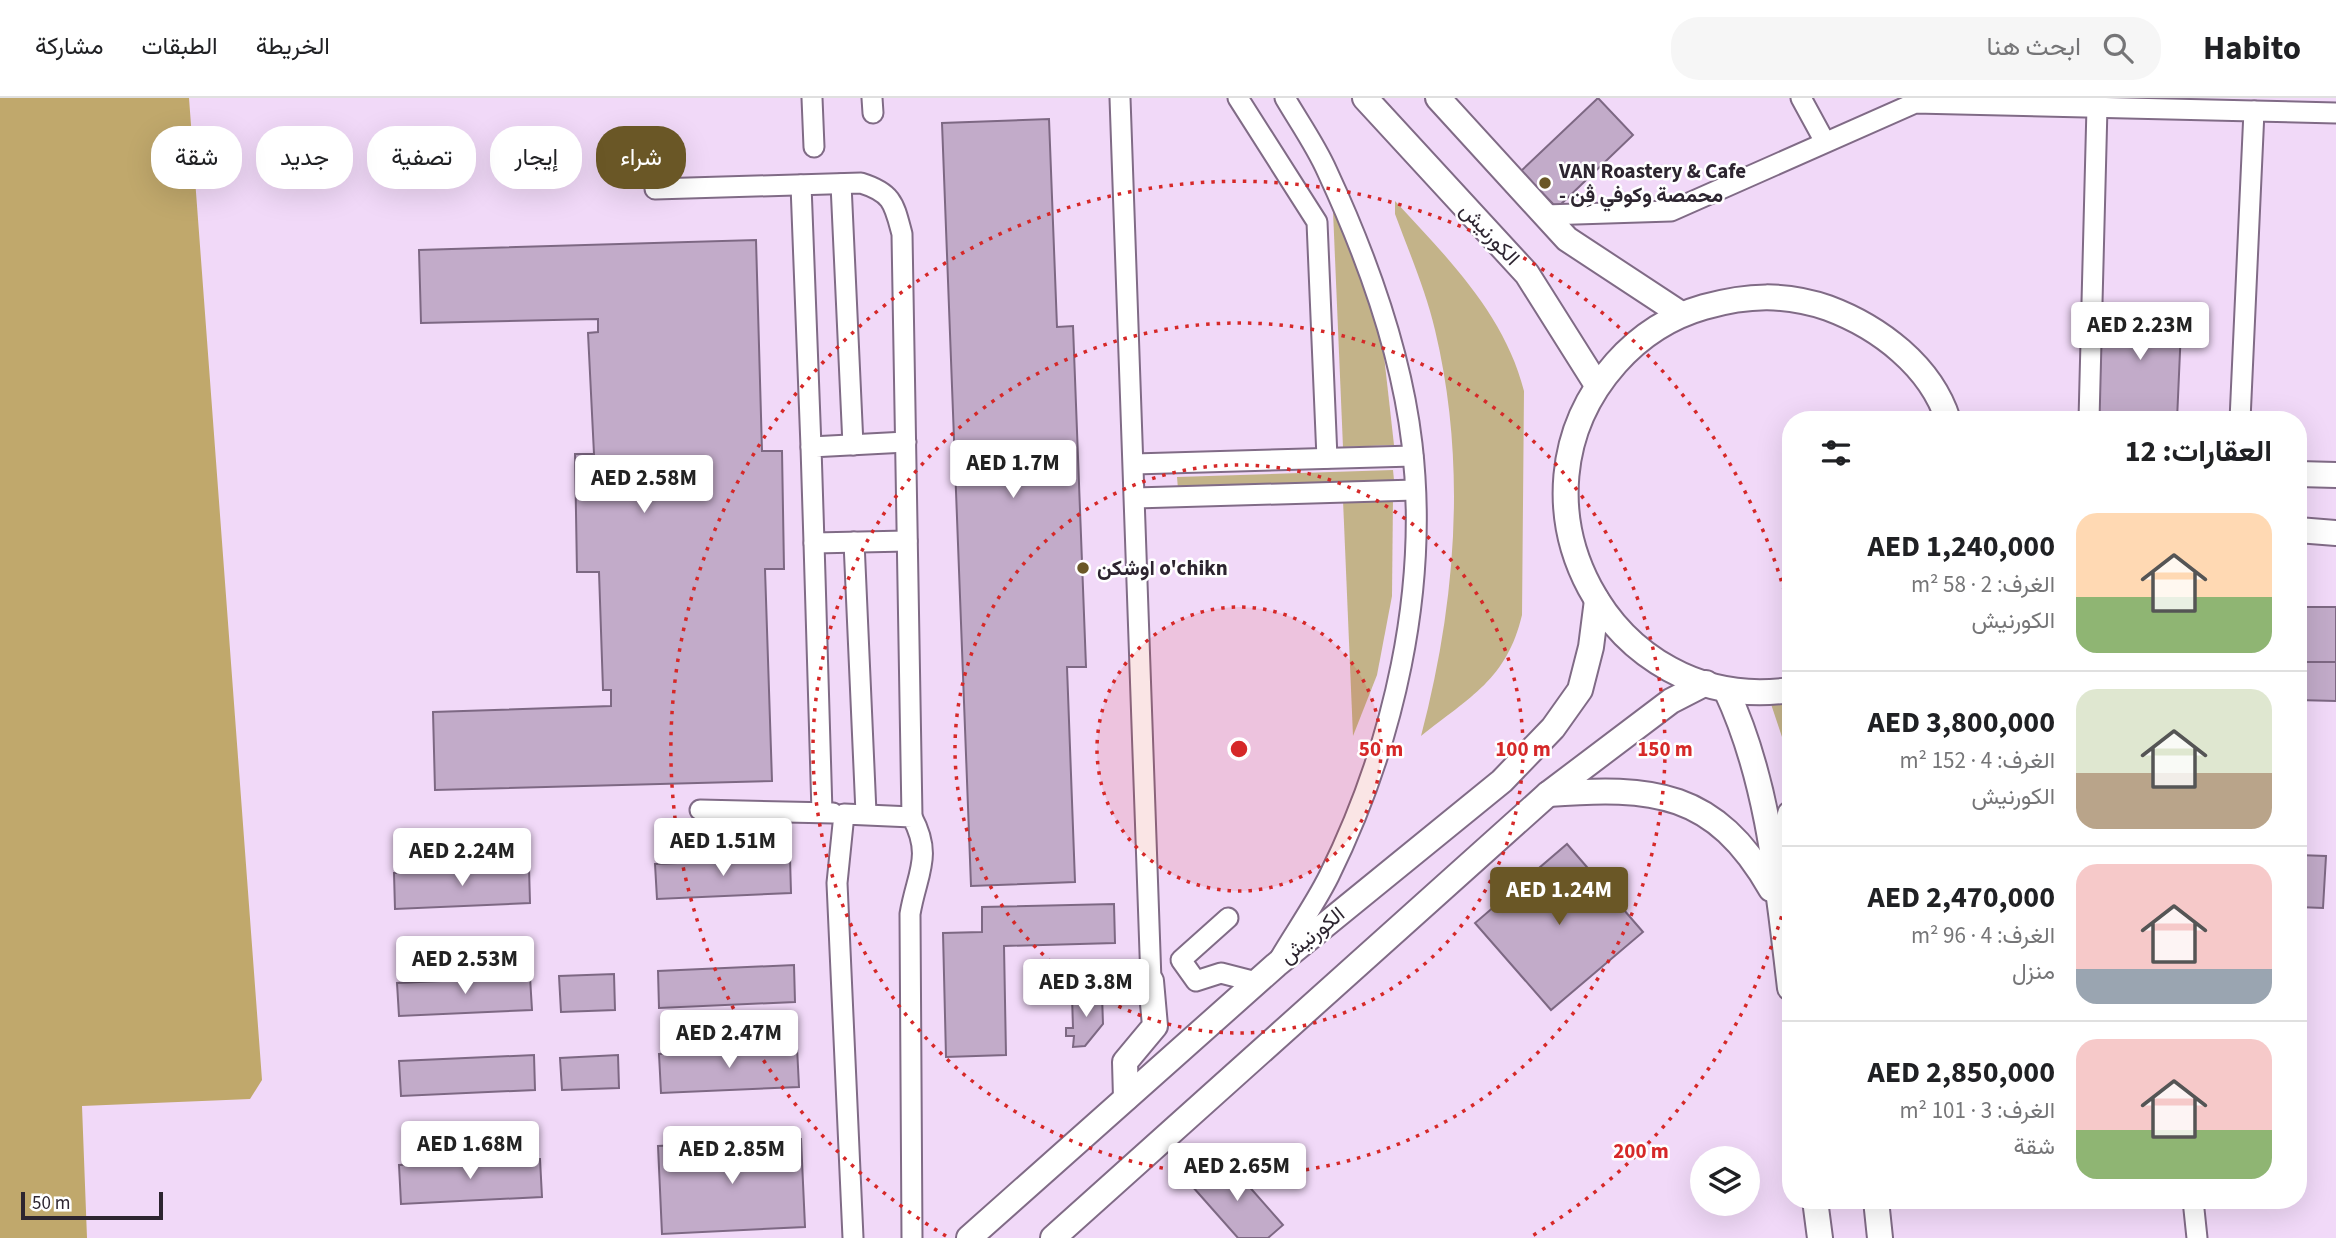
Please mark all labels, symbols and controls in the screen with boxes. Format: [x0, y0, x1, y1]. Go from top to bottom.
search box [1671, 17, 2161, 80]
text: Habito [2203, 25, 2301, 72]
text: ابحث هنا [1987, 28, 2081, 65]
text: مشاركة [35, 29, 103, 64]
text: الطبقات [141, 29, 218, 64]
text: الخريطة [256, 29, 330, 64]
icon: search [2099, 29, 2137, 67]
chip: شقة [151, 126, 242, 189]
chip: جديد [256, 126, 353, 189]
chip: تصفية [367, 126, 476, 189]
chip: إيجار [490, 126, 582, 189]
chip: شراء [596, 126, 686, 189]
place label: VAN Roastery & Cafe - محمصة وكوفي ڤِن [1558, 156, 1746, 212]
marker: VAN Roastery & Cafe - محمصة وكوفي ڤِن [1537, 175, 1553, 191]
street label: الكورنيش [1453, 196, 1527, 272]
pin: AED 2.23M [2060, 302, 2220, 362]
text: AED 2.23M [2087, 308, 2193, 341]
text: العقارات: 12 [2125, 430, 2272, 473]
icon: filters [1817, 434, 1855, 472]
pin: AED 1.7M [941, 440, 1085, 500]
text: AED 1.7M [966, 446, 1060, 479]
pin: AED 2.58M [564, 456, 724, 515]
text: AED 2.58M [591, 461, 697, 494]
text: AED 1,240,000 [1867, 525, 2055, 568]
icon: home [2132, 541, 2216, 625]
place label: اوشكن o'chikn [1097, 553, 1228, 583]
marker: اوشكن o'chikn [1075, 560, 1091, 576]
text: الغرف: 2 · 58 m² [1911, 568, 2055, 601]
text: الكورنيش [1971, 604, 2055, 637]
text: AED 3,800,000 [1867, 701, 2055, 744]
icon: home [2132, 717, 2216, 801]
text: 50 m [1359, 734, 1403, 764]
text: 100 m [1495, 734, 1551, 764]
text: 150 m [1637, 734, 1693, 764]
centre of rings [1227, 737, 1251, 761]
text: الغرف: 4 · 152 m² [1900, 744, 2055, 777]
text: الكورنيش [1971, 780, 2055, 813]
pin: AED 1.51M [643, 818, 803, 878]
text: AED 1.51M [670, 824, 776, 857]
pin: AED 2.24M [382, 828, 542, 888]
text: AED 2.24M [409, 834, 515, 867]
pin: AED 1.24M [1479, 868, 1639, 927]
text: AED 1.24M [1506, 873, 1612, 906]
text: AED 2,470,000 [1867, 876, 2055, 919]
icon: home [2132, 892, 2216, 976]
street label: الكورنيش [1273, 899, 1351, 971]
text: الغرف: 4 · 96 m² [1911, 919, 2055, 952]
pin: AED 2.53M [385, 936, 545, 996]
text: AED 2.53M [412, 942, 518, 975]
text: منزل [2012, 955, 2055, 988]
pin: AED 3.8M [1014, 960, 1158, 1019]
text: AED 3.8M [1039, 965, 1133, 998]
pin: AED 2.47M [649, 1010, 809, 1070]
text: AED 2.47M [676, 1016, 782, 1049]
text: AED 2,850,000 [1867, 1051, 2055, 1094]
icon: home [2132, 1067, 2216, 1151]
text: الغرف: 3 · 101 m² [1900, 1094, 2055, 1127]
pin: AED 1.68M [390, 1122, 550, 1181]
pin: AED 2.85M [652, 1126, 812, 1186]
text: AED 1.68M [417, 1127, 523, 1160]
text: شقة [2013, 1130, 2055, 1163]
text: AED 2.85M [679, 1132, 785, 1165]
text: 200 m [1613, 1136, 1669, 1166]
pin: AED 2.65M [1157, 1144, 1317, 1203]
map controls [1690, 1146, 1760, 1216]
button: layers [1690, 1146, 1760, 1216]
text: AED 2.65M [1184, 1149, 1290, 1182]
scale bar [21, 1189, 163, 1221]
text: 50 m [32, 1190, 70, 1217]

